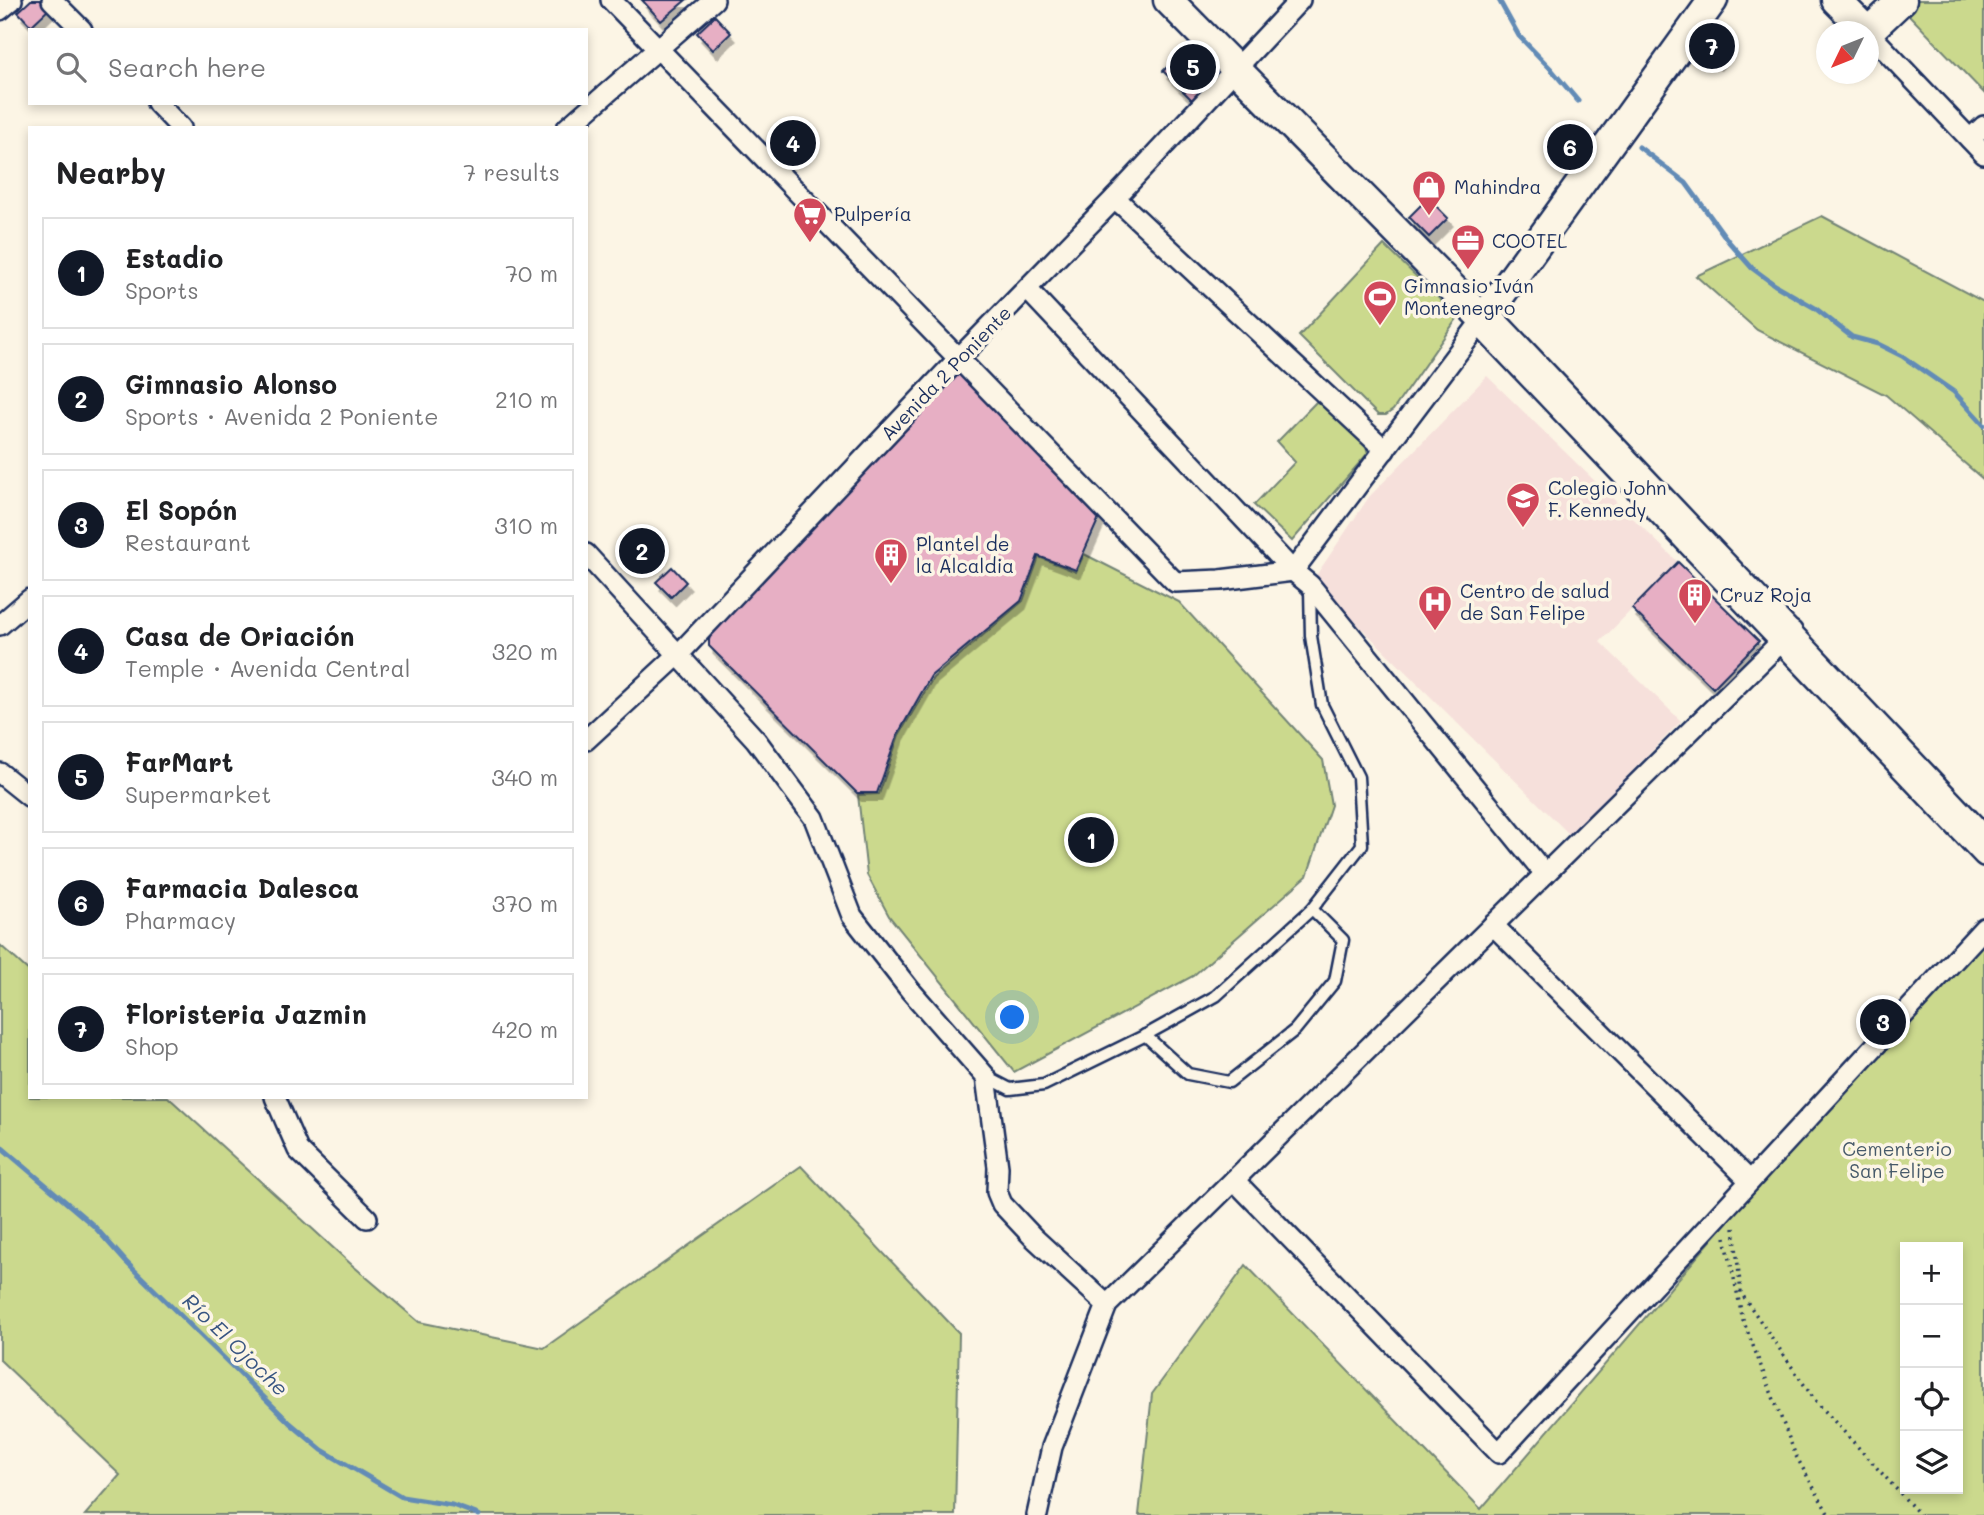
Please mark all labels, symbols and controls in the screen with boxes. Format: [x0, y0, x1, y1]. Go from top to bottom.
pin: 7 [1689, 20, 1735, 72]
north arrow [1816, 21, 1879, 84]
search box [28, 28, 588, 105]
pin: 5 [1170, 41, 1216, 93]
icon: search [52, 48, 90, 86]
text: Search here [108, 50, 266, 84]
pin: 4 [770, 117, 816, 169]
pin: 6 [1547, 121, 1593, 173]
text: Nearby [56, 152, 166, 192]
text: 7 results [463, 157, 560, 187]
shop icon: Mahindra [1410, 168, 1448, 217]
place label: Mahindra [1454, 174, 1541, 199]
supermarket icon: Pulpería [791, 195, 829, 244]
place label: Pulpería [834, 201, 912, 226]
office icon: COOTEL [1449, 222, 1487, 271]
place label: COOTEL [1492, 228, 1567, 253]
text: Estadio [125, 241, 223, 275]
text: 1 [76, 258, 86, 288]
text: 70 m [505, 258, 558, 288]
place label: Gimnasio Iván Montenegro [1404, 273, 1534, 320]
text: Sports [125, 275, 199, 305]
sports icon: Gimnasio Iván Montenegro [1361, 278, 1399, 327]
street label: Avenida 2 Poniente [875, 300, 1016, 445]
text: Gimnasio Alonso [125, 367, 337, 401]
text: 2 [75, 384, 87, 414]
text: 210 m [495, 384, 558, 414]
text: Sports · Avenida 2 Poniente [125, 401, 438, 431]
place label: Colegio John F. Kennedy [1548, 475, 1666, 522]
school or university icon: Colegio John F. Kennedy [1504, 480, 1542, 529]
text: El Sopón [125, 493, 237, 527]
text: 3 [74, 510, 88, 540]
text: 310 m [494, 510, 558, 540]
pin: 2 [619, 525, 665, 577]
text: Restaurant [125, 527, 251, 557]
place label: Plantel de la Alcaldia [916, 531, 1014, 578]
building icon: Plantel de la Alcaldia [872, 536, 910, 585]
building icon: Cruz Roja [1676, 576, 1714, 625]
place label: Centro de salud de San Felipe [1460, 578, 1609, 625]
place label: Cruz Roja [1720, 582, 1812, 607]
hospital icon: Centro de salud de San Felipe [1416, 583, 1454, 632]
text: Casa de Oriación [125, 619, 354, 653]
text: 4 [74, 636, 88, 666]
text: 320 m [492, 636, 558, 666]
text: Temple · Avenida Central [125, 653, 411, 683]
text: FarMart [125, 745, 233, 779]
text: 5 [74, 762, 88, 792]
text: 340 m [491, 762, 558, 792]
text: Supermarket [125, 779, 271, 809]
pin: 1 [1068, 814, 1114, 866]
text: Farmacia Dalesca [125, 871, 359, 905]
text: 6 [74, 888, 88, 918]
text: 370 m [492, 888, 558, 918]
text: Pharmacy [125, 905, 236, 935]
pin: 3 [1860, 996, 1906, 1048]
text: Floristeria Jazmin [125, 997, 367, 1031]
your location [995, 1000, 1029, 1034]
text: 7 [75, 1014, 87, 1044]
text: 420 m [492, 1014, 558, 1044]
text: Shop [125, 1031, 179, 1061]
park label: Cementerio San Felipe [1842, 1136, 1952, 1183]
map controls [1900, 1242, 1963, 1494]
button: + [1900, 1242, 1963, 1305]
water label: Río El Ojoche [178, 1287, 295, 1401]
button: − [1900, 1305, 1963, 1368]
button: locate [1900, 1368, 1963, 1431]
button: layers [1900, 1431, 1963, 1494]

